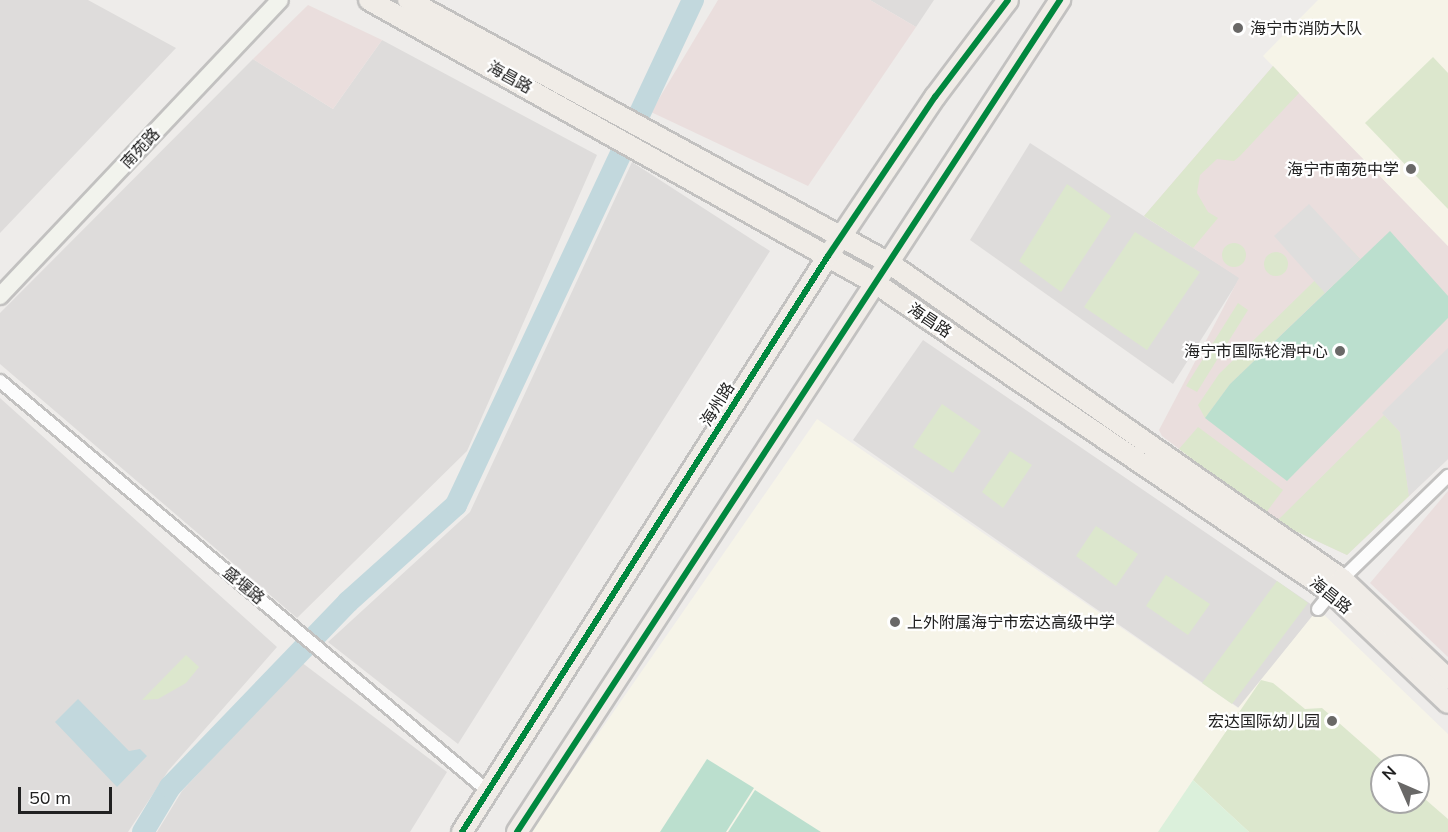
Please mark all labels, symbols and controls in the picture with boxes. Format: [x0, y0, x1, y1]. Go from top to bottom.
place label: 海宁市消防大队 [1250, 18, 1362, 38]
marker: 海宁市消防大队 [1231, 21, 1245, 35]
street label: 海昌路 [484, 57, 536, 97]
street label: 南苑路 [117, 124, 163, 172]
place label: 海宁市南苑中学 [1287, 159, 1399, 179]
marker: 海宁市南苑中学 [1404, 162, 1418, 176]
street label: 海昌路 [905, 299, 955, 341]
place label: 海宁市国际轮滑中心 [1184, 341, 1328, 361]
marker: 海宁市国际轮滑中心 [1333, 344, 1347, 358]
street label: 海州路 [696, 379, 738, 429]
street label: 盛堰路 [219, 562, 269, 608]
street label: 海昌路 [1306, 572, 1356, 618]
place label: 上外附属海宁市宏达高级中学 [907, 612, 1115, 632]
marker: 上外附属海宁市宏达高级中学 [888, 615, 902, 629]
place label: 宏达国际幼儿园 [1208, 711, 1320, 731]
marker: 宏达国际幼儿园 [1325, 714, 1339, 728]
north arrow [1370, 754, 1430, 814]
text: N [1377, 761, 1400, 784]
scale bar [21, 775, 116, 813]
text: 50 m [29, 786, 71, 809]

